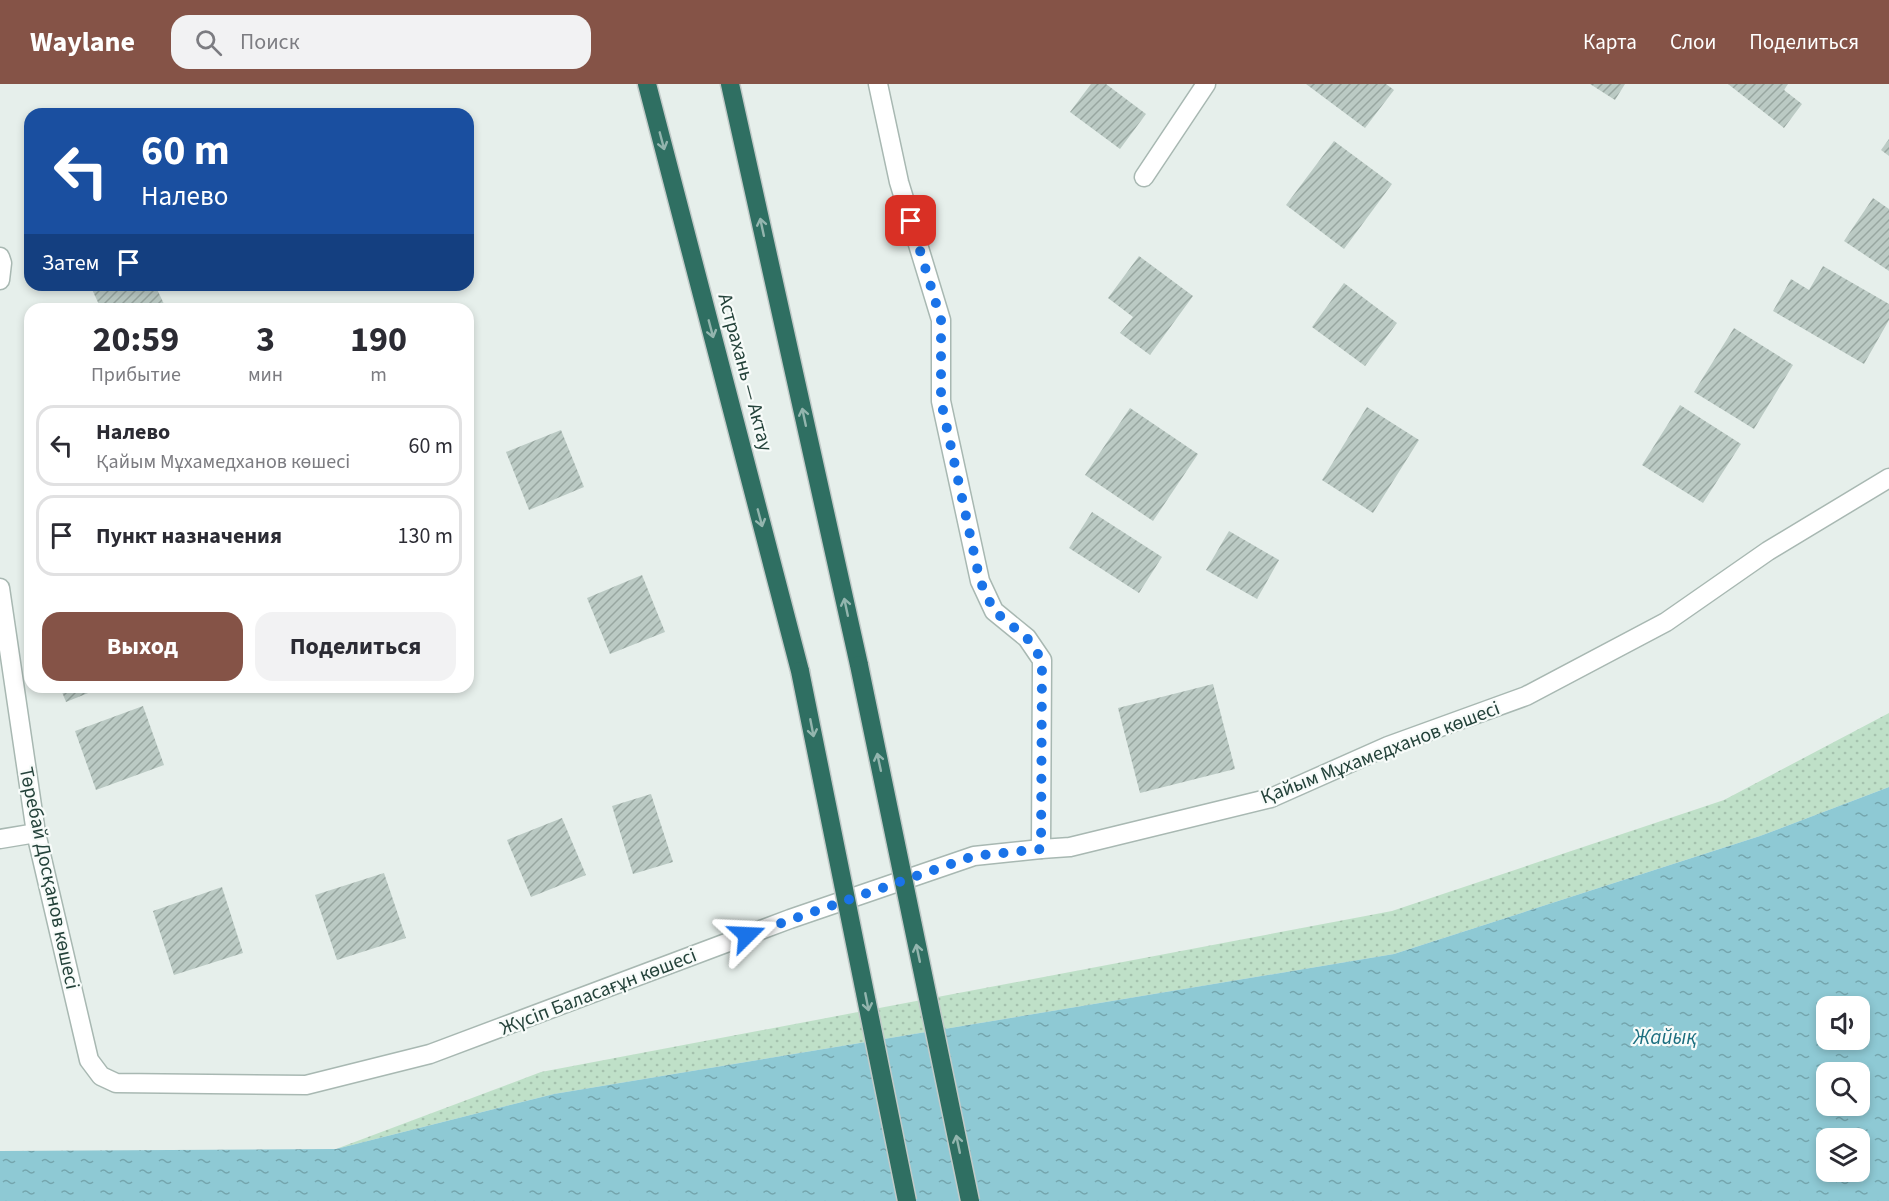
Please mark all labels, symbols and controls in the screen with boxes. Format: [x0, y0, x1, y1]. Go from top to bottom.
search box [171, 15, 591, 69]
text: Waylane [30, 22, 135, 62]
icon: search [192, 26, 225, 59]
text: Поиск [240, 26, 300, 58]
text: Карта [1583, 27, 1637, 57]
text: Слои [1670, 27, 1716, 57]
text: Поделиться [1749, 27, 1859, 57]
text: 60 m [141, 121, 230, 181]
one-way arrow [657, 131, 668, 150]
icon: left [42, 132, 120, 210]
text: Налево [141, 177, 228, 216]
pin [885, 195, 936, 246]
icon: arrive [894, 204, 927, 237]
one-way arrow [756, 217, 767, 237]
icon: arrive [112, 246, 145, 279]
text: Затем [42, 247, 100, 279]
street label: Астрахань — Актау [710, 290, 780, 455]
text: 20:59 [93, 314, 179, 365]
text: 3 [256, 314, 275, 365]
text: 190 [350, 314, 407, 365]
one-way arrow [706, 319, 718, 338]
text: Прибытие [91, 361, 181, 389]
text: мин [248, 361, 283, 389]
text: m [370, 361, 387, 389]
one-way arrow [798, 408, 809, 427]
text: Налево [96, 416, 170, 448]
icon: left [45, 429, 78, 462]
text: 60 m [408, 430, 453, 462]
text: Қайым Мұхамедханов көшесi [96, 448, 350, 476]
one-way arrow [755, 508, 767, 527]
icon: arrive [45, 519, 78, 552]
text: Пункт назначения [96, 520, 282, 552]
text: 130 m [398, 520, 453, 552]
one-way arrow [840, 598, 851, 618]
button: Выход [42, 612, 243, 681]
button: Поделиться [255, 612, 456, 681]
street label: Қайым Мұхамедханов көшесi [1257, 694, 1504, 812]
one-way arrow [807, 718, 818, 738]
one-way arrow [873, 753, 884, 772]
street label: Төребай Досқанов көшесі [12, 764, 86, 992]
position arrow [715, 903, 779, 967]
street label: Жүсіп Баласағұн көшесі [496, 942, 701, 1042]
one-way arrow [912, 943, 923, 963]
one-way arrow [862, 992, 873, 1011]
map controls [1816, 996, 1870, 1182]
button: sound [1816, 996, 1870, 1050]
water label: Жайық [1632, 1022, 1697, 1052]
button: search [1816, 1062, 1870, 1116]
button: layers [1816, 1128, 1870, 1182]
one-way arrow [952, 1134, 963, 1154]

